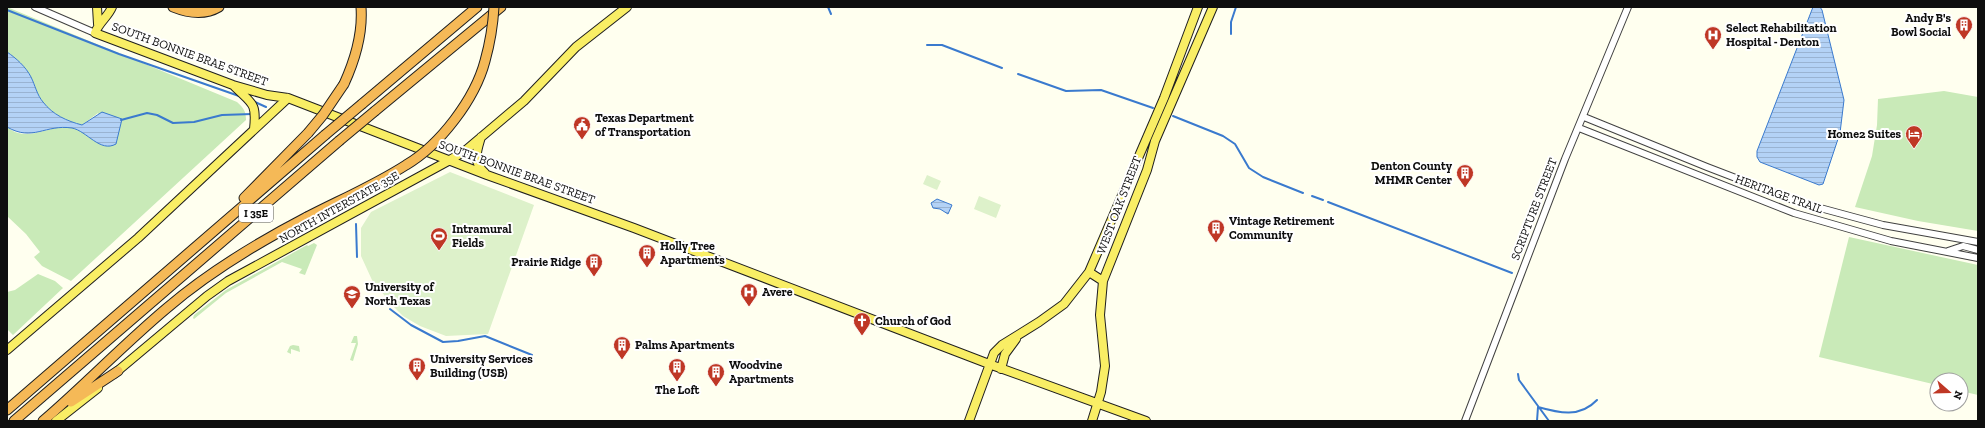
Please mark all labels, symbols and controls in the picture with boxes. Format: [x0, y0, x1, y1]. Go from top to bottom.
place label: Andy B's Bowl Social [1891, 11, 1952, 39]
building icon: Andy B's Bowl Social [1954, 15, 1974, 40]
street label: SOUTH BONNIE BRAE STREET [110, 19, 270, 89]
place label: Select Rehabilitation Hospital - Denton [1726, 21, 1837, 49]
hospital icon: Select Rehabilitation Hospital - Denton [1703, 25, 1723, 50]
place label: Texas Department of Transportation [595, 111, 694, 139]
public building icon: Texas Department of Transportation [572, 115, 592, 140]
hotel icon: Home2 Suites [1904, 124, 1924, 149]
place label: Home2 Suites [1827, 127, 1901, 141]
street label: SOUTH BONNIE BRAE STREET [437, 137, 597, 207]
street label: WEST OAK STREET [1094, 154, 1144, 256]
street label: SCRIPTURE STREET [1508, 155, 1560, 262]
place label: Denton County MHMR Center [1371, 159, 1453, 187]
building icon: Denton County MHMR Center [1455, 163, 1475, 188]
street label: NORTH INTERSTATE 35E [277, 168, 401, 246]
street label: HERITAGE TRAIL [1733, 172, 1825, 217]
road number: I 35E [239, 204, 273, 222]
place label: Vintage Retirement Community [1229, 214, 1335, 242]
building icon: Vintage Retirement Community [1206, 218, 1226, 243]
place label: Intramural Fields [452, 222, 512, 250]
sports icon: Intramural Fields [429, 226, 449, 251]
place label: Holly Tree Apartments [660, 239, 725, 267]
building icon: Holly Tree Apartments [637, 243, 657, 268]
building icon: Prairie Ridge [584, 252, 604, 277]
place label: Prairie Ridge [511, 255, 581, 269]
place label: University of North Texas [365, 280, 435, 308]
hospital icon: Avere [739, 282, 759, 307]
school or university icon: University of North Texas [342, 284, 362, 309]
place label: Avere [762, 285, 793, 299]
church icon: Church of God [852, 311, 872, 336]
place label: Church of God [875, 314, 951, 328]
building icon: Palms Apartments [612, 335, 632, 360]
place label: Palms Apartments [635, 338, 735, 352]
place label: University Services Building (USB) [430, 352, 533, 380]
building icon: University Services Building (USB) [407, 356, 427, 381]
building icon: The Loft [667, 357, 687, 382]
place label: Woodvine Apartments [729, 358, 794, 386]
building icon: Woodvine Apartments [706, 362, 726, 387]
north arrow [1929, 372, 1969, 412]
place label: The Loft [655, 383, 700, 397]
text: N [1950, 389, 1965, 402]

